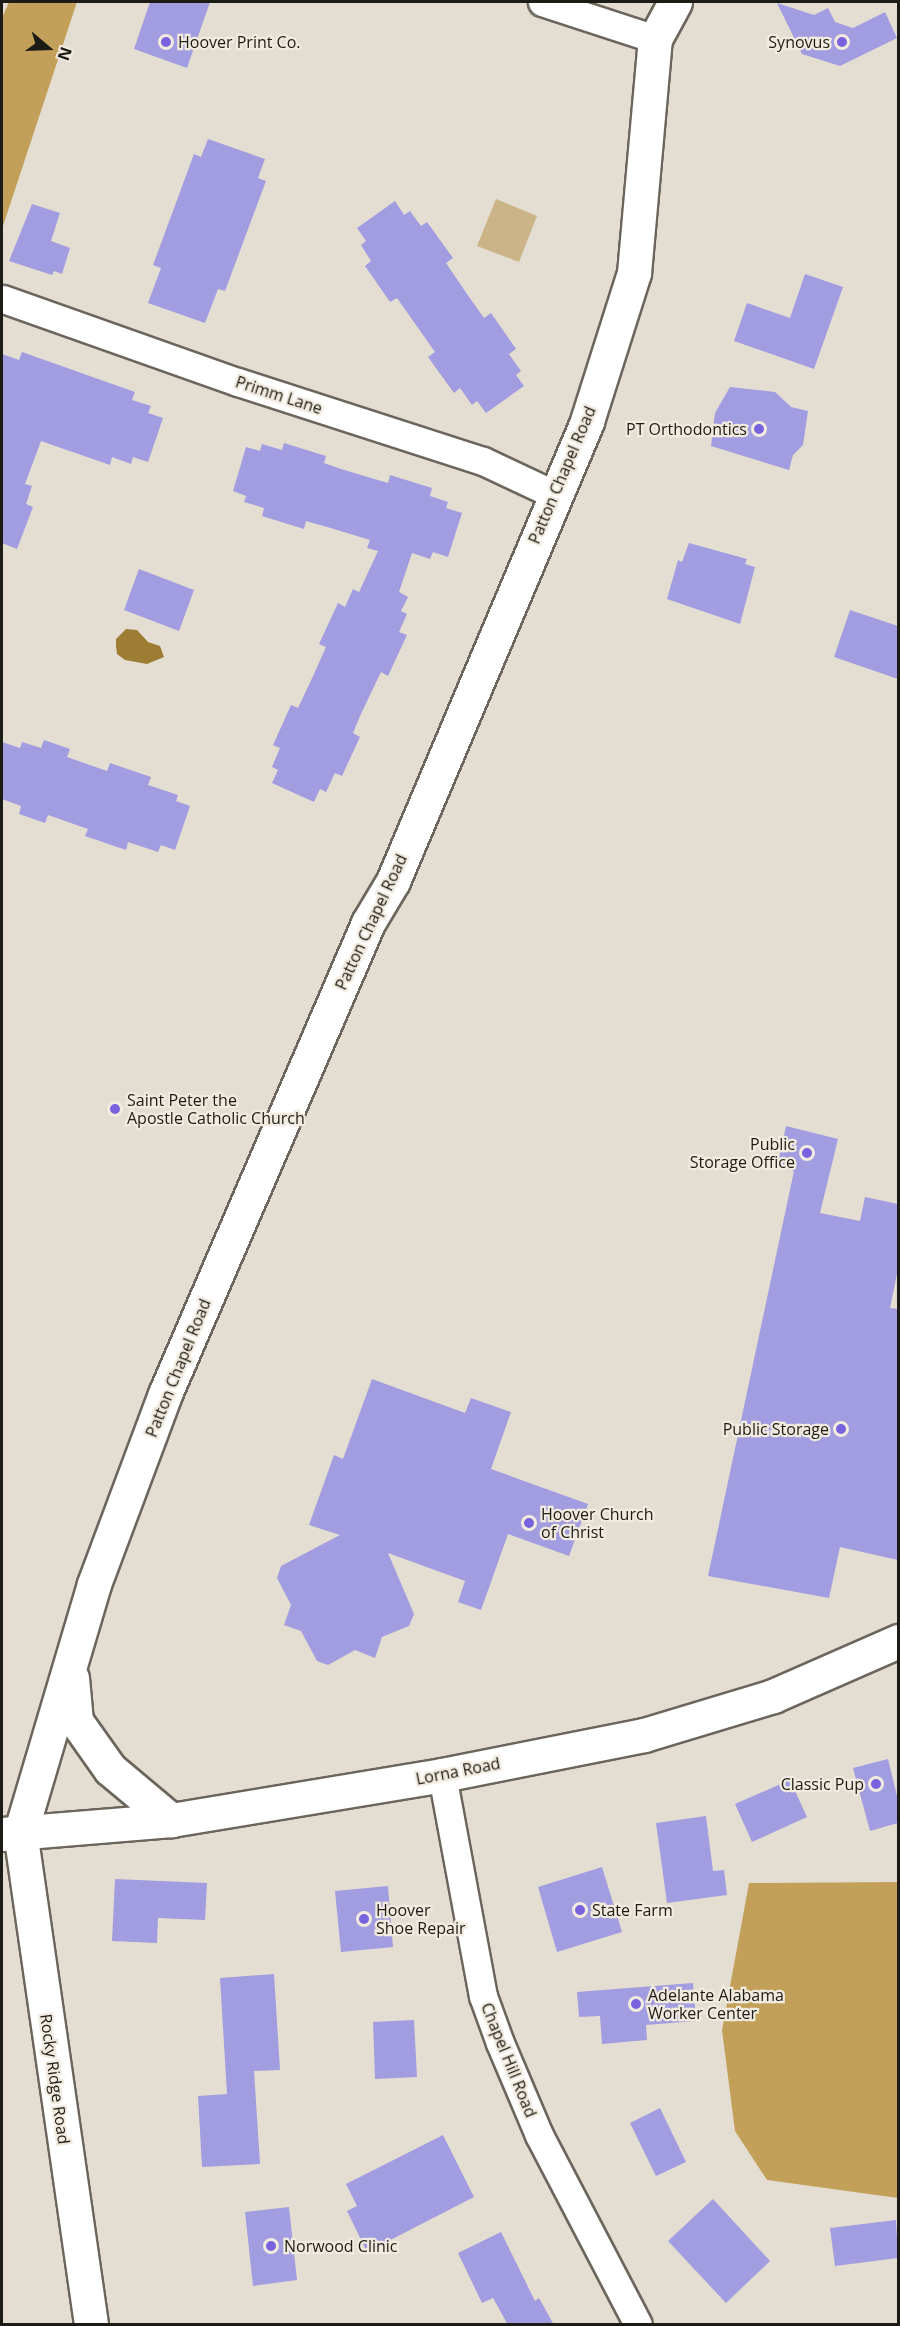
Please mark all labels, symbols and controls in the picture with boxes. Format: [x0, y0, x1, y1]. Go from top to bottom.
north arrow [18, 18, 78, 78]
place label: Hoover Print Co. [178, 32, 300, 52]
place label: Synovus [768, 32, 830, 52]
marker: Hoover Print Co. [159, 35, 173, 49]
marker: Synovus [835, 35, 849, 49]
text: N [53, 44, 78, 64]
street label: Primm Lane [233, 372, 325, 418]
street label: Patton Chapel Road [524, 403, 600, 547]
place label: PT Orthodontics [626, 419, 747, 439]
marker: PT Orthodontics [752, 422, 766, 436]
street label: Patton Chapel Road [331, 851, 411, 993]
place label: Saint Peter the Apostle Catholic Church [127, 1090, 305, 1128]
marker: Saint Peter the Apostle Catholic Church [108, 1102, 122, 1116]
place label: Public Storage Office [690, 1134, 795, 1172]
marker: Public Storage Office [800, 1146, 814, 1160]
street label: Patton Chapel Road [141, 1296, 215, 1440]
place label: Public Storage [723, 1419, 829, 1439]
marker: Public Storage [834, 1422, 848, 1436]
place label: Hoover Church of Christ [541, 1504, 653, 1542]
marker: Hoover Church of Christ [522, 1516, 536, 1530]
street label: Lorna Road [414, 1753, 502, 1789]
place label: Classic Pup [781, 1774, 864, 1794]
marker: Classic Pup [869, 1777, 883, 1791]
place label: Hoover Shoe Repair [376, 1900, 465, 1938]
place label: State Farm [592, 1900, 673, 1920]
marker: State Farm [573, 1903, 587, 1917]
marker: Hoover Shoe Repair [357, 1912, 371, 1926]
place label: Adelante Alabama Worker Center [648, 1985, 784, 2023]
marker: Adelante Alabama Worker Center [629, 1997, 643, 2011]
street label: Chapel Hill Road [477, 2000, 541, 2120]
street label: Rocky Ridge Road [36, 2013, 74, 2145]
place label: Norwood Clinic [284, 2236, 397, 2256]
marker: Norwood Clinic [262, 2237, 280, 2255]

